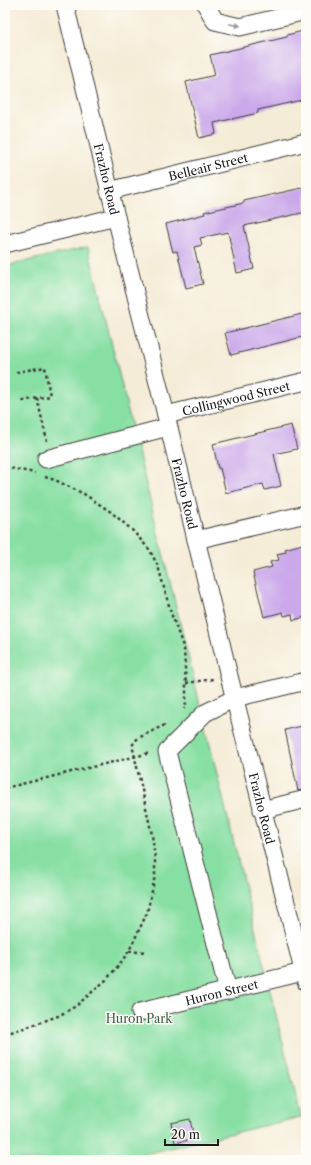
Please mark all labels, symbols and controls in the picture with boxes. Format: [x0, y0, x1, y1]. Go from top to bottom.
one-way arrow [229, 22, 241, 28]
street label: Frazho Road [91, 142, 123, 217]
street label: Belleair Street [167, 149, 250, 183]
street label: Collingwood Street [181, 378, 292, 418]
street label: Frazho Road [169, 456, 201, 531]
street label: Frazho Road [246, 771, 279, 846]
street label: Huron Street [184, 976, 260, 1008]
park label: Huron Park [106, 1011, 173, 1026]
scale bar [165, 1121, 218, 1147]
text: 20 m [171, 1127, 200, 1142]

